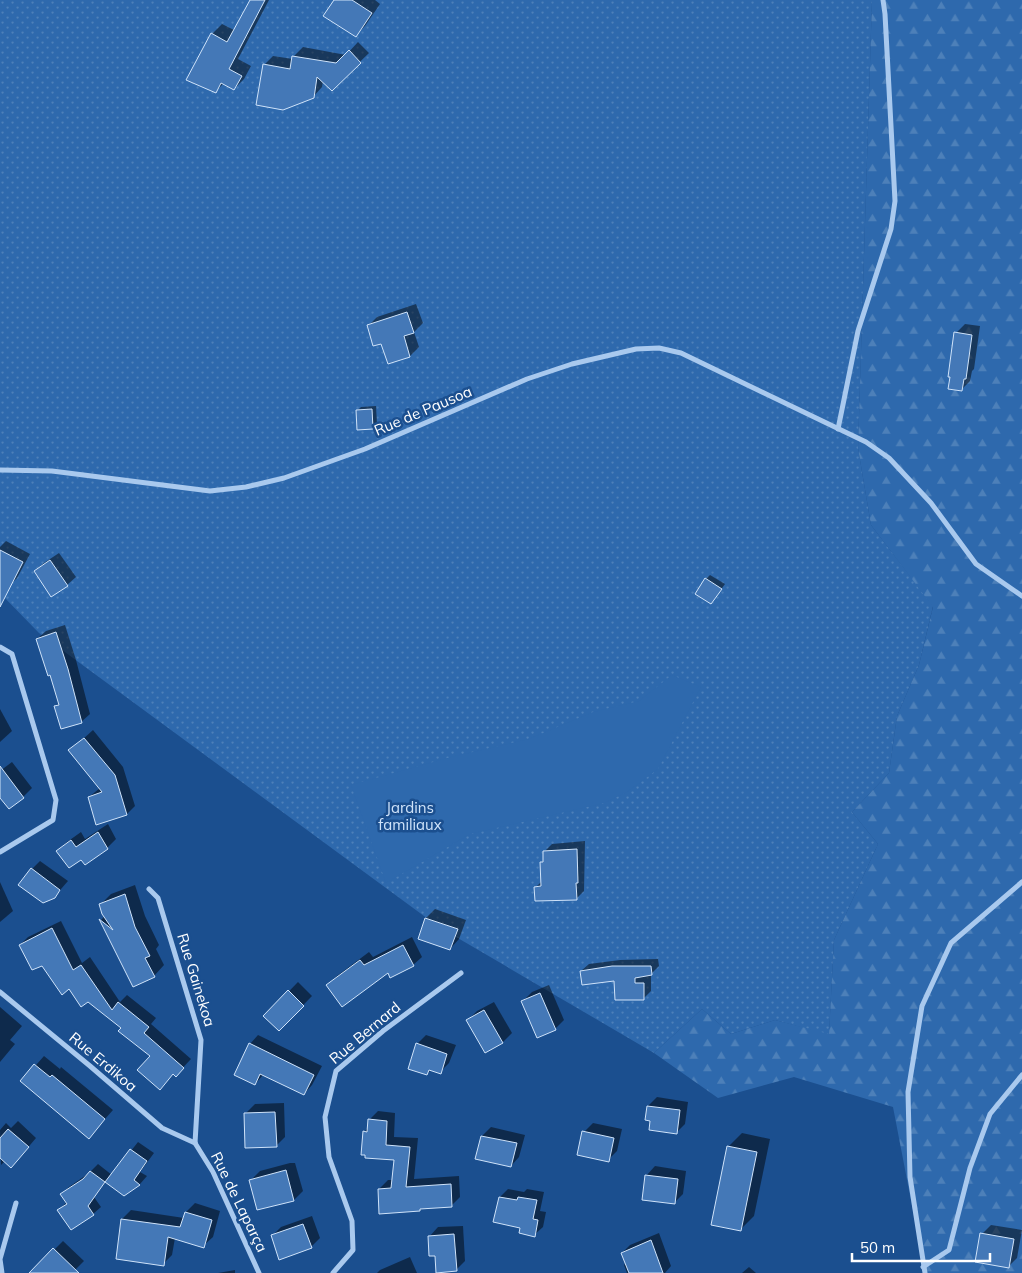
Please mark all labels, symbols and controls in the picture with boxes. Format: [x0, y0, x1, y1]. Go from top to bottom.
street label: Rue de Pausoa [371, 381, 474, 440]
park label: Jardins familiaux [378, 798, 442, 834]
street label: Rue Gainekoa [173, 931, 220, 1029]
street label: Rue Bernard [325, 997, 404, 1068]
street label: Rue Erdikoa [65, 1028, 141, 1096]
street label: Rue de Laparça [207, 1149, 272, 1255]
scale bar [852, 1230, 990, 1262]
text: 50 m [860, 1238, 895, 1257]

